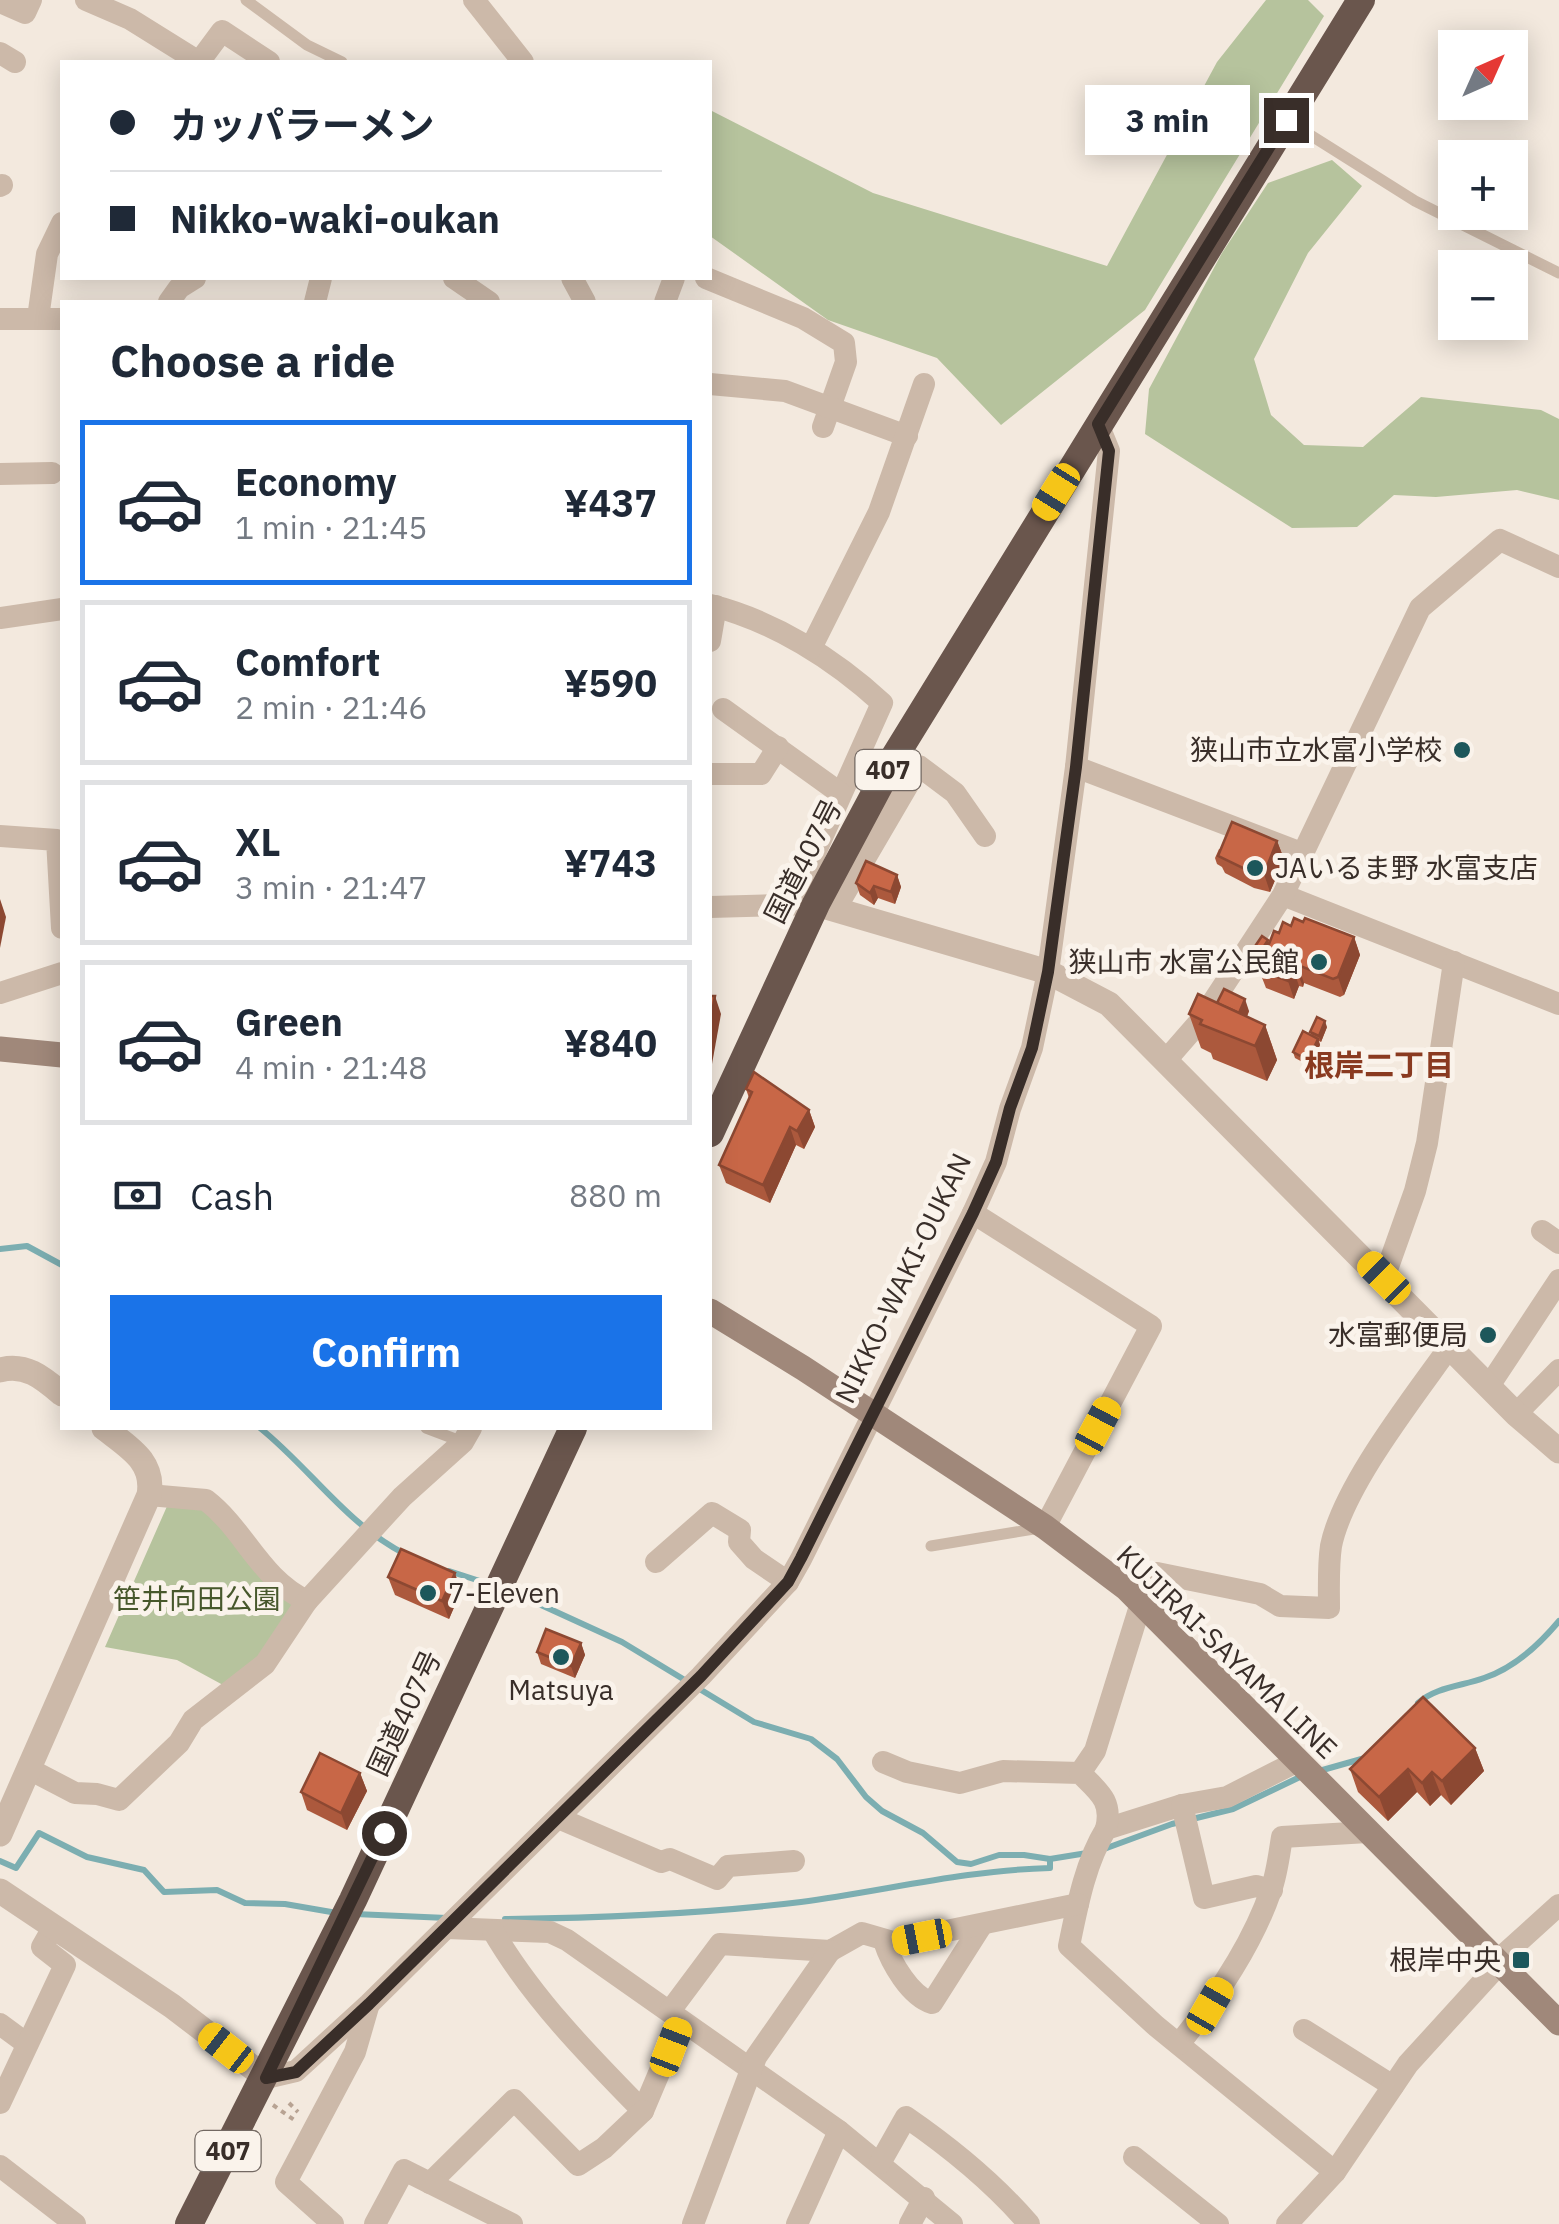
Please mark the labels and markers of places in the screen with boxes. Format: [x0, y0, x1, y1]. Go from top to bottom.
place label: 狭山市立水富小学校 [1190, 731, 1442, 768]
marker: 狭山市立水富小学校 [1451, 739, 1473, 761]
place label: JAいるま野 水富支店 [1275, 849, 1538, 886]
marker: JAいるま野 水富支店 [1244, 857, 1266, 879]
place label: 狭山市 水富公民館 [1068, 943, 1299, 980]
marker: 狭山市 水富公民館 [1308, 951, 1330, 973]
place label: 水富郵便局 [1328, 1316, 1468, 1353]
marker: 水富郵便局 [1477, 1324, 1499, 1346]
place label: 7-Eleven [448, 1574, 560, 1611]
marker: 7-Eleven [417, 1582, 439, 1604]
marker: Matsuya [550, 1646, 572, 1668]
place label: Matsuya [508, 1671, 614, 1708]
place label: 根岸中央 [1389, 1941, 1501, 1978]
marker: 根岸中央 [1510, 1949, 1532, 1971]

